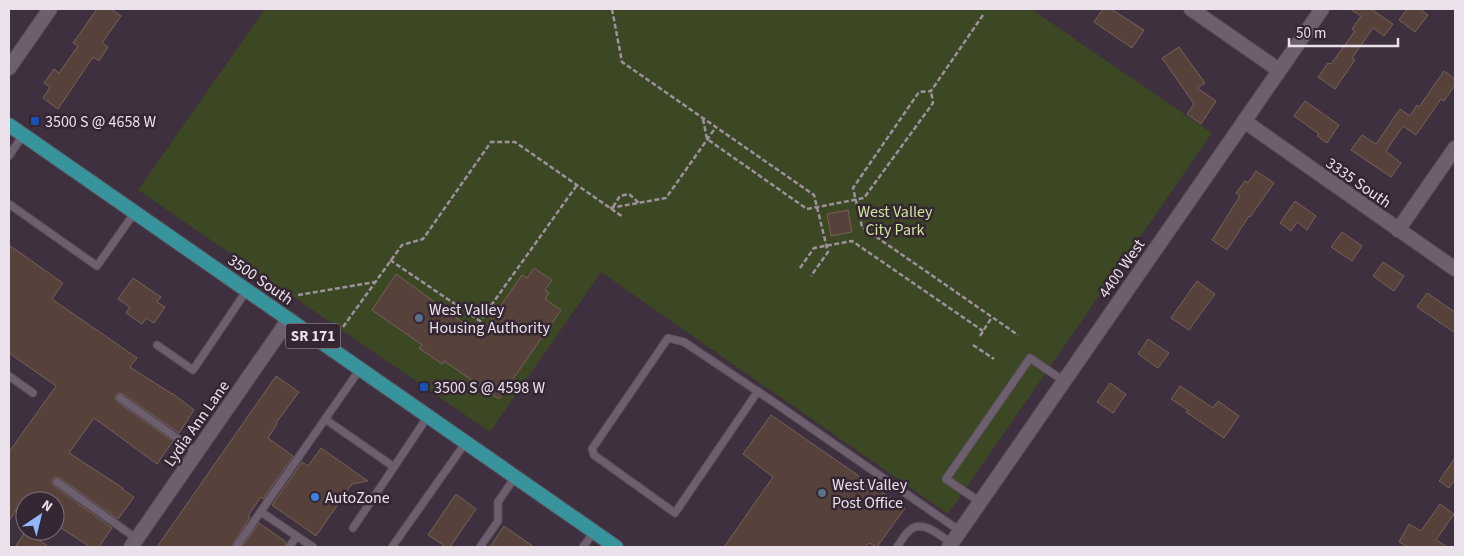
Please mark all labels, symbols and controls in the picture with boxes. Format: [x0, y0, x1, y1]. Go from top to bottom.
scale bar [1289, 15, 1398, 47]
text: 50 m [1296, 23, 1326, 44]
place label: 3500 S @ 4658 W [45, 111, 157, 133]
marker: 3500 S @ 4658 W [29, 115, 41, 127]
street label: 3335 South [1321, 152, 1395, 213]
park label: West Valley City Park [857, 201, 933, 241]
street label: 4400 West [1094, 234, 1150, 302]
street label: 3500 South [223, 249, 297, 310]
place label: West Valley Housing Authority [429, 299, 550, 339]
marker: West Valley Housing Authority [413, 312, 425, 324]
road number: SR 171 [286, 324, 340, 348]
street label: Lydia Ann Lane [159, 376, 235, 471]
place label: 3500 S @ 4598 W [434, 377, 546, 399]
marker: 3500 S @ 4598 W [418, 381, 430, 393]
place label: West Valley Post Office [832, 474, 908, 514]
place label: AutoZone [325, 487, 390, 509]
marker: West Valley Post Office [816, 487, 828, 499]
north arrow [15, 491, 65, 541]
marker: AutoZone [309, 491, 321, 503]
text: N [37, 495, 56, 517]

